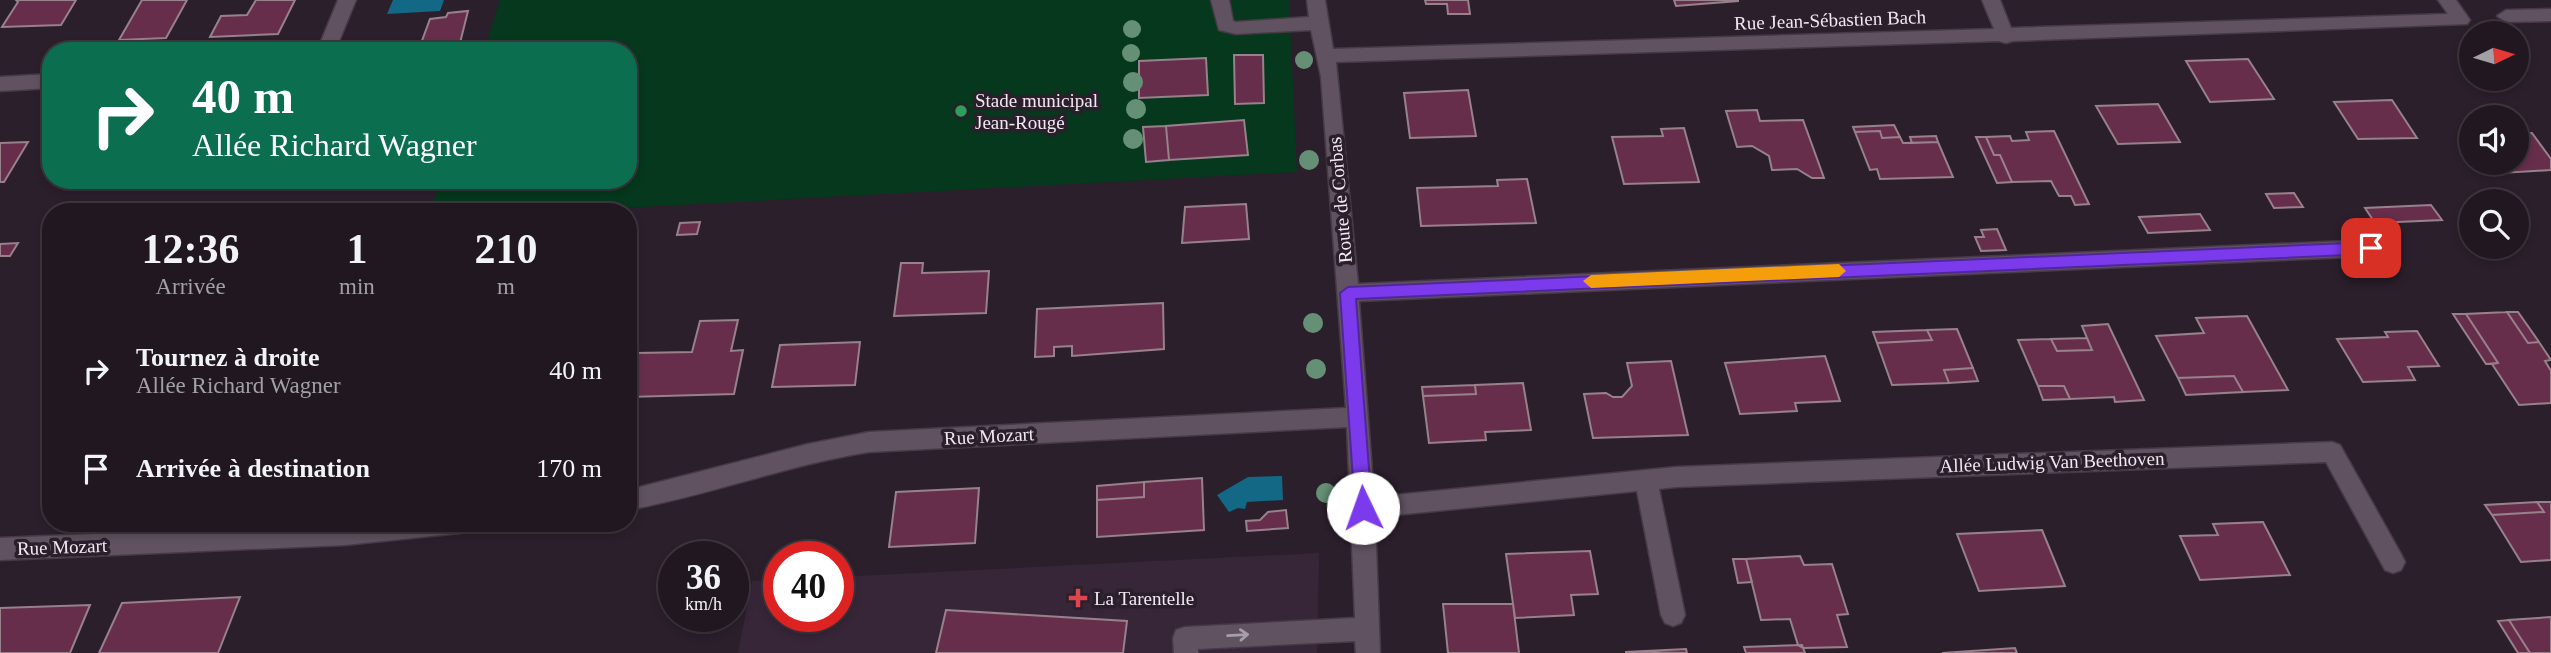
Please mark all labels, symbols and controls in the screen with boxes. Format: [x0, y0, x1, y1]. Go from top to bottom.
street label: Rue Jean-Sébastien Bach [1734, 6, 1927, 34]
north arrow [2459, 21, 2529, 91]
map controls [2459, 21, 2529, 259]
text: 40 m [192, 69, 294, 124]
icon: right [77, 70, 168, 161]
place label: Stade municipal Jean-Rougé [975, 90, 1098, 133]
marker: Stade municipal Jean-Rougé [953, 103, 969, 119]
button: sound [2459, 105, 2529, 175]
text: Allée Richard Wagner [192, 127, 477, 163]
street label: Route de Corbas [1324, 136, 1356, 264]
button: search [2459, 189, 2529, 259]
pin [2341, 218, 2401, 278]
text: 12:36 [142, 226, 240, 272]
text: 1 [346, 226, 367, 272]
text: 210 [474, 226, 537, 272]
icon: arrive [2352, 229, 2390, 267]
text: Arrivée [155, 274, 226, 299]
text: min [339, 274, 375, 299]
text: m [497, 274, 515, 299]
text: Tournez à droite [136, 343, 319, 372]
icon: right [77, 352, 115, 390]
text: 40 m [549, 356, 602, 385]
text: Allée Richard Wagner [136, 373, 341, 398]
street label: Rue Mozart [943, 423, 1035, 449]
street label: Allée Ludwig Van Beethoven [1939, 448, 2165, 476]
icon: arrive [77, 450, 115, 488]
text: Arrivée à destination [136, 454, 370, 483]
text: 170 m [536, 454, 602, 483]
position arrow [1326, 471, 1400, 545]
street label: Rue Mozart [17, 535, 108, 559]
speed limit sign: 40 [763, 541, 854, 632]
text: 36 [686, 558, 721, 597]
marker: La Tarentelle [1068, 588, 1088, 608]
place label: La Tarentelle [1094, 588, 1194, 609]
text: km/h [685, 594, 722, 614]
one-way arrow [1226, 629, 1249, 642]

